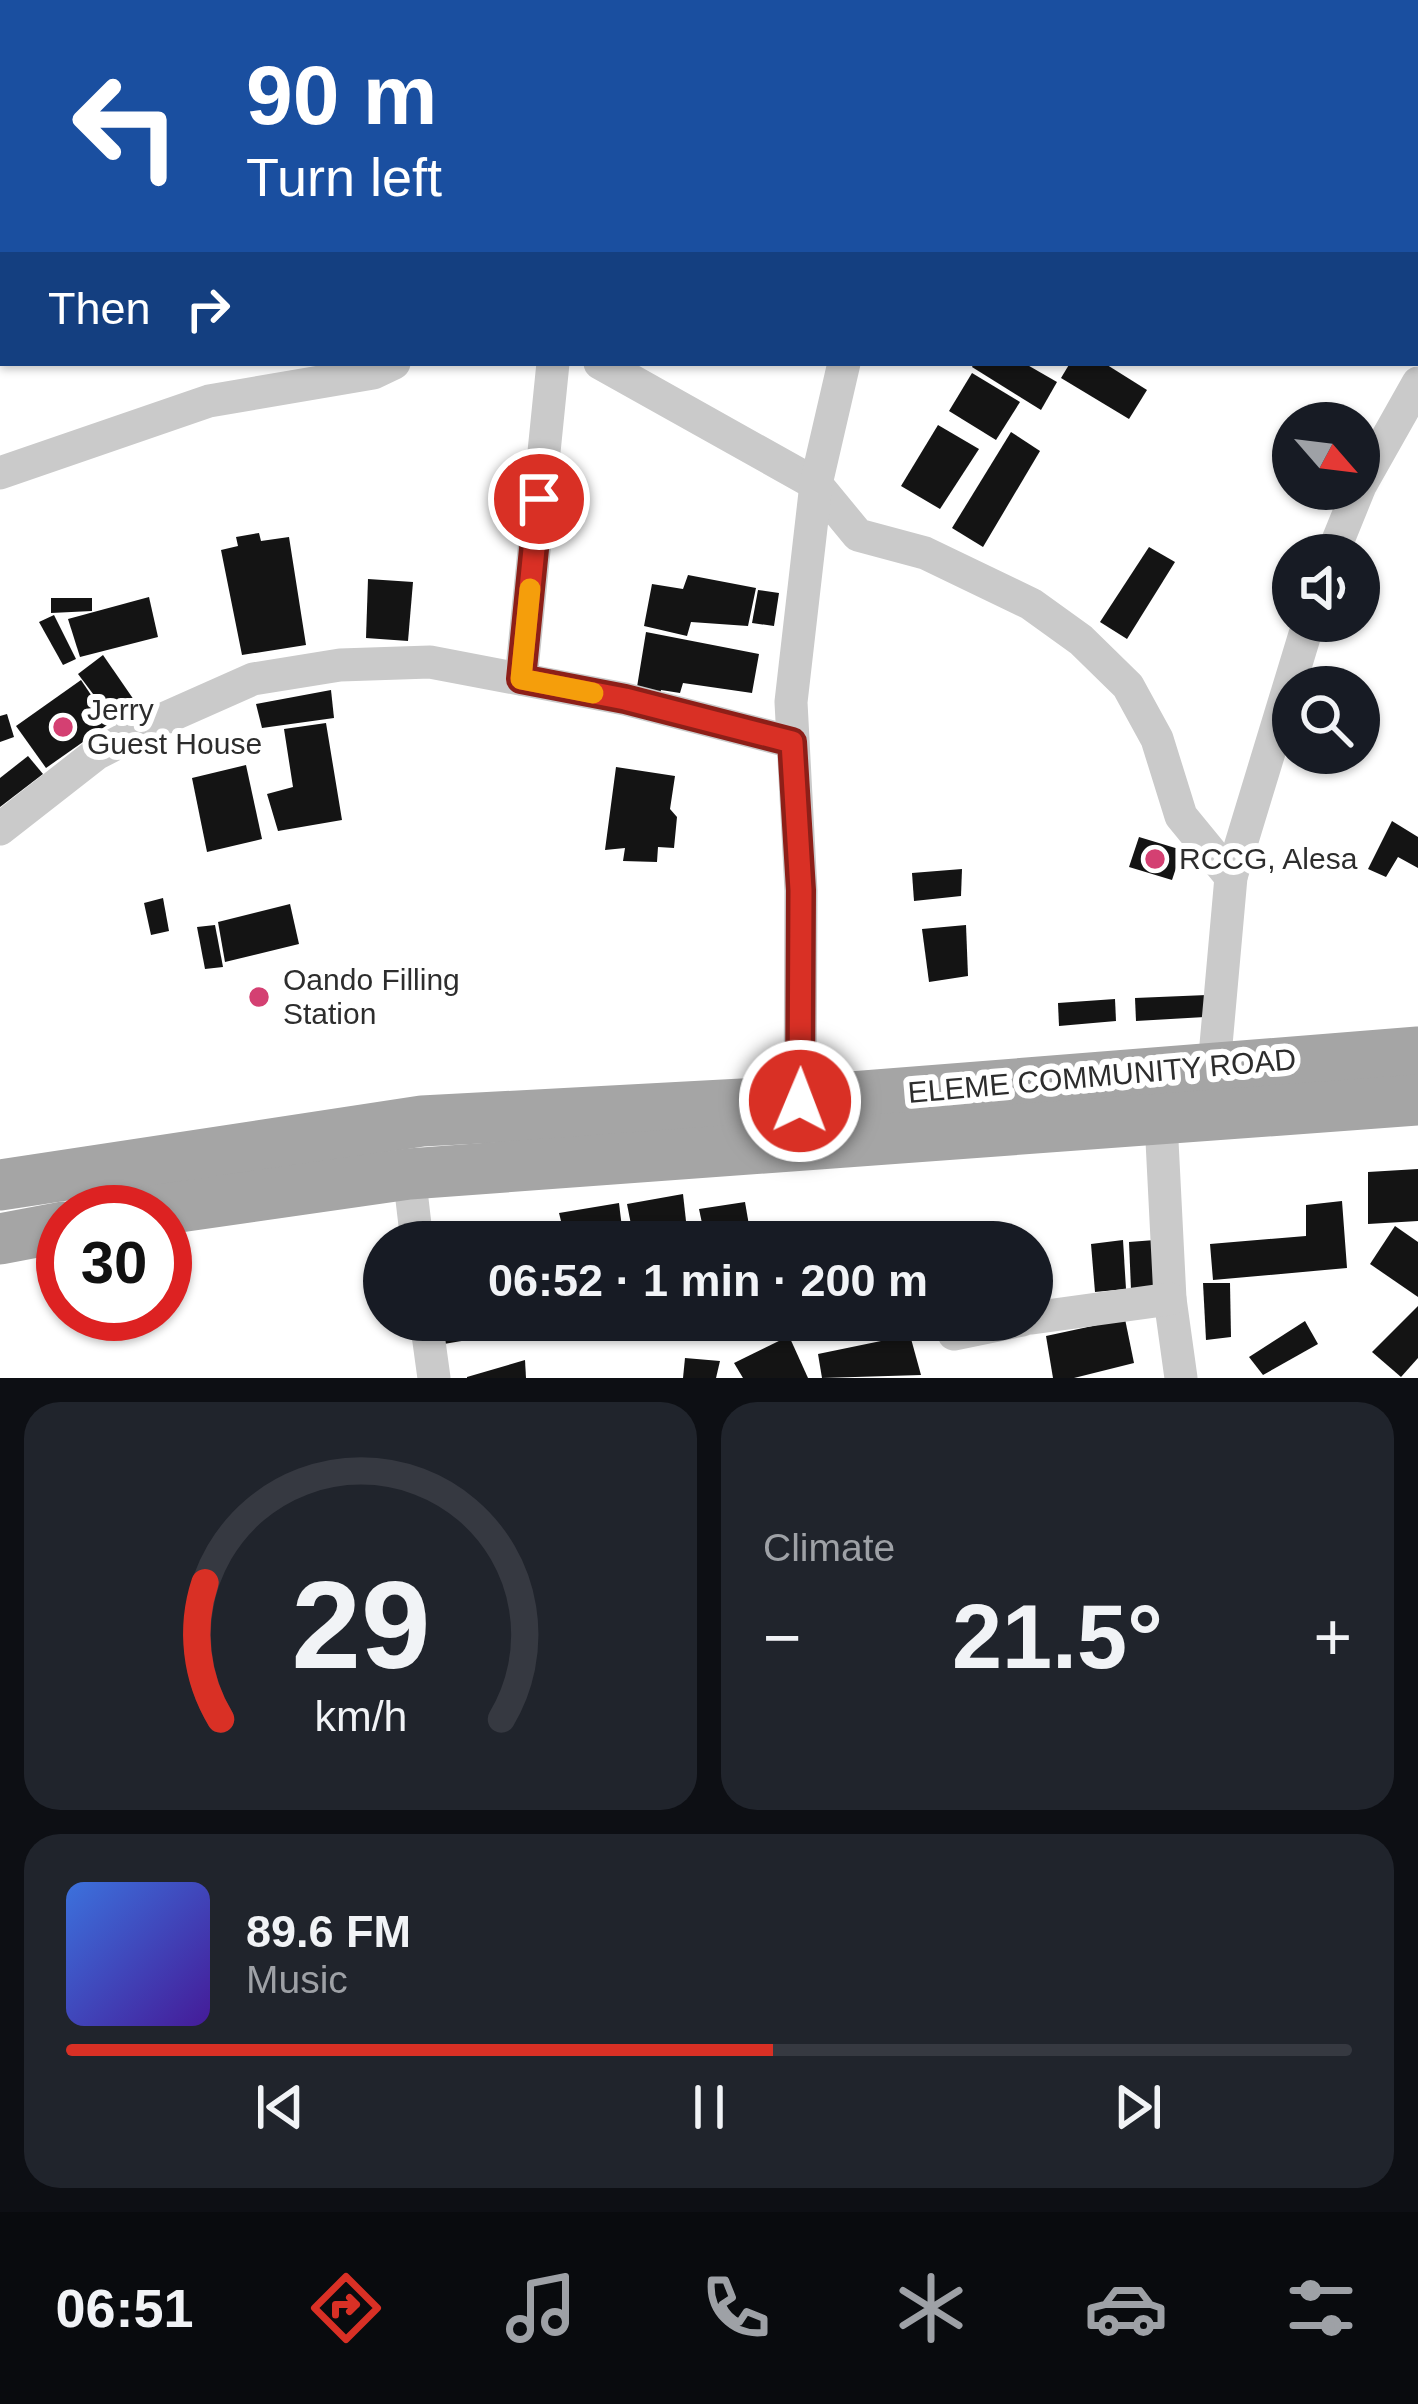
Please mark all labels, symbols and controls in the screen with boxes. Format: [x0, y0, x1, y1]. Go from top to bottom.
icon: left [48, 48, 204, 204]
text: 90 m [246, 48, 437, 142]
text: Turn left [246, 147, 442, 207]
icon: right [175, 276, 241, 342]
text: Then [48, 283, 151, 334]
north arrow [1272, 402, 1380, 510]
map controls [1272, 402, 1380, 774]
pin [488, 448, 590, 550]
icon: arrive [506, 466, 572, 532]
button: sound [1272, 534, 1380, 642]
button: search [1272, 666, 1380, 774]
place label: Jerry Guest House [87, 693, 262, 760]
marker: Jerry Guest House [50, 714, 76, 740]
place label: RCCG, Alesa [1179, 842, 1358, 875]
marker: RCCG, Alesa [1142, 846, 1168, 872]
place label: Oando Filling Station [283, 963, 460, 1030]
marker: Oando Filling Station [246, 984, 272, 1010]
position arrow [737, 1038, 863, 1164]
street label: ELEME COMMUNITY ROAD [907, 1042, 1297, 1109]
speed limit sign: 30 [36, 1185, 192, 1341]
text: 06:52 · 1 min · 200 m [488, 1255, 928, 1306]
text: Climate [763, 1526, 895, 1569]
text: 29 [291, 1555, 430, 1694]
text: 21.5° [952, 1587, 1163, 1687]
text: − [763, 1600, 802, 1674]
text: + [1313, 1600, 1352, 1674]
text: km/h [314, 1692, 407, 1740]
text: 89.6 FM [246, 1906, 411, 1957]
text: Music [246, 1958, 348, 2001]
icon: previous [247, 2074, 313, 2140]
icon: pause [676, 2074, 742, 2140]
icon: next [1105, 2074, 1171, 2140]
icon: directions [304, 2266, 388, 2350]
icon: music [499, 2266, 583, 2350]
icon: phone [694, 2266, 778, 2350]
icon: climate [889, 2266, 973, 2350]
icon: car [1084, 2266, 1168, 2350]
icon: filters [1279, 2266, 1363, 2350]
text: 06:51 [55, 2278, 194, 2338]

